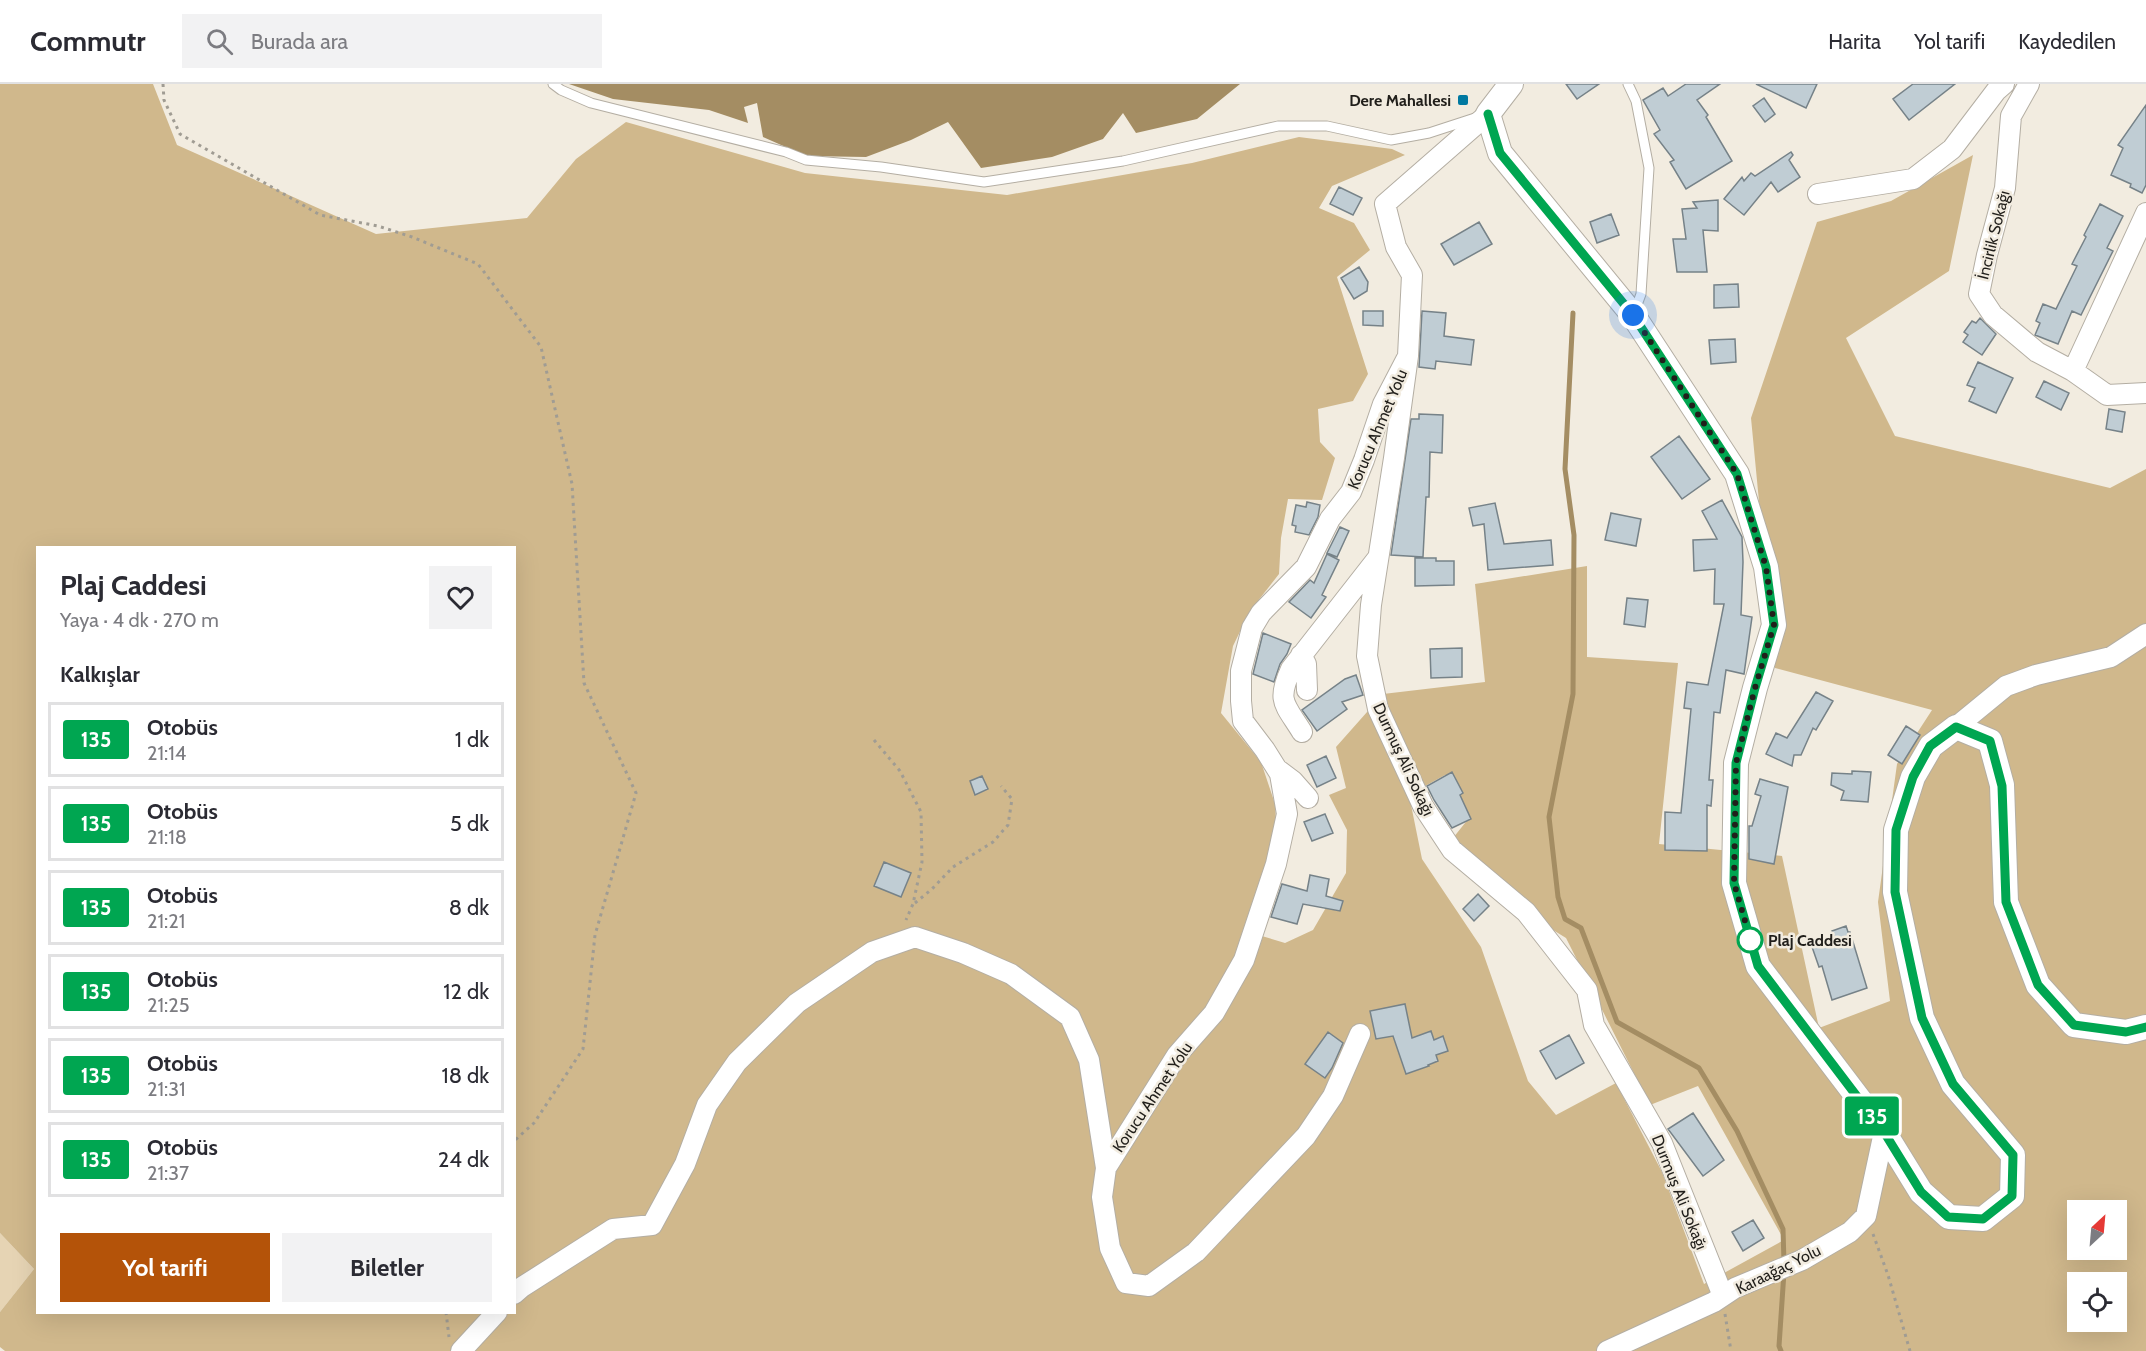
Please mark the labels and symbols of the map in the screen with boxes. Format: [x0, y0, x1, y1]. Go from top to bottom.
place label: Dere Mahallesi [1349, 91, 1451, 110]
marker: Dere Mahallesi [1456, 93, 1470, 107]
street label: İncirlik Sokağı [1973, 189, 2014, 282]
your location [1618, 300, 1648, 330]
street label: Korucu Ahmet Yolu [1344, 366, 1411, 492]
street label: Durmuş Ali Sokağı [1369, 700, 1438, 819]
marker: Plaj Caddesi [1737, 927, 1763, 953]
place label: Plaj Caddesi [1768, 931, 1852, 950]
street label: Korucu Ahmet Yolu [1109, 1039, 1196, 1156]
line badge: 135 [1838, 1096, 1906, 1136]
street label: Durmuş Ali Sokağı [1648, 1132, 1711, 1252]
north arrow [2067, 1200, 2127, 1260]
street label: Karaağaç Yolu [1733, 1241, 1824, 1298]

